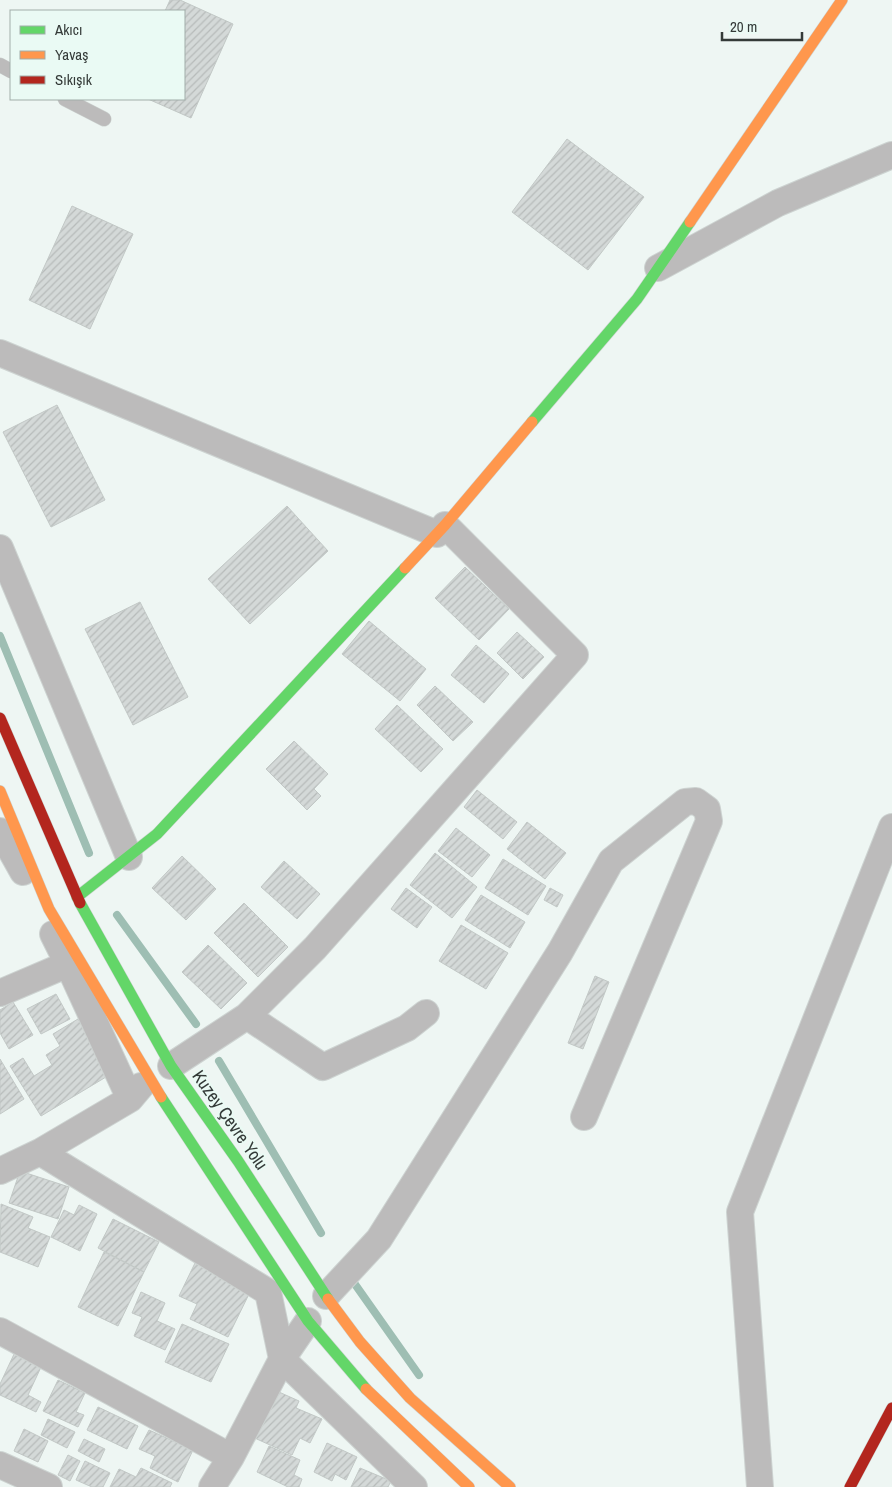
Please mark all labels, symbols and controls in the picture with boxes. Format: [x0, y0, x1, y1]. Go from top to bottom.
legend [10, 10, 185, 100]
scale bar [722, 10, 802, 42]
text: 20 m [730, 16, 757, 37]
text: Akıcı [54, 19, 82, 40]
text: Yavaş [55, 44, 88, 65]
text: Sıkışık [55, 69, 93, 90]
street label: Kuzey Çevre Yolu [187, 1065, 274, 1175]

